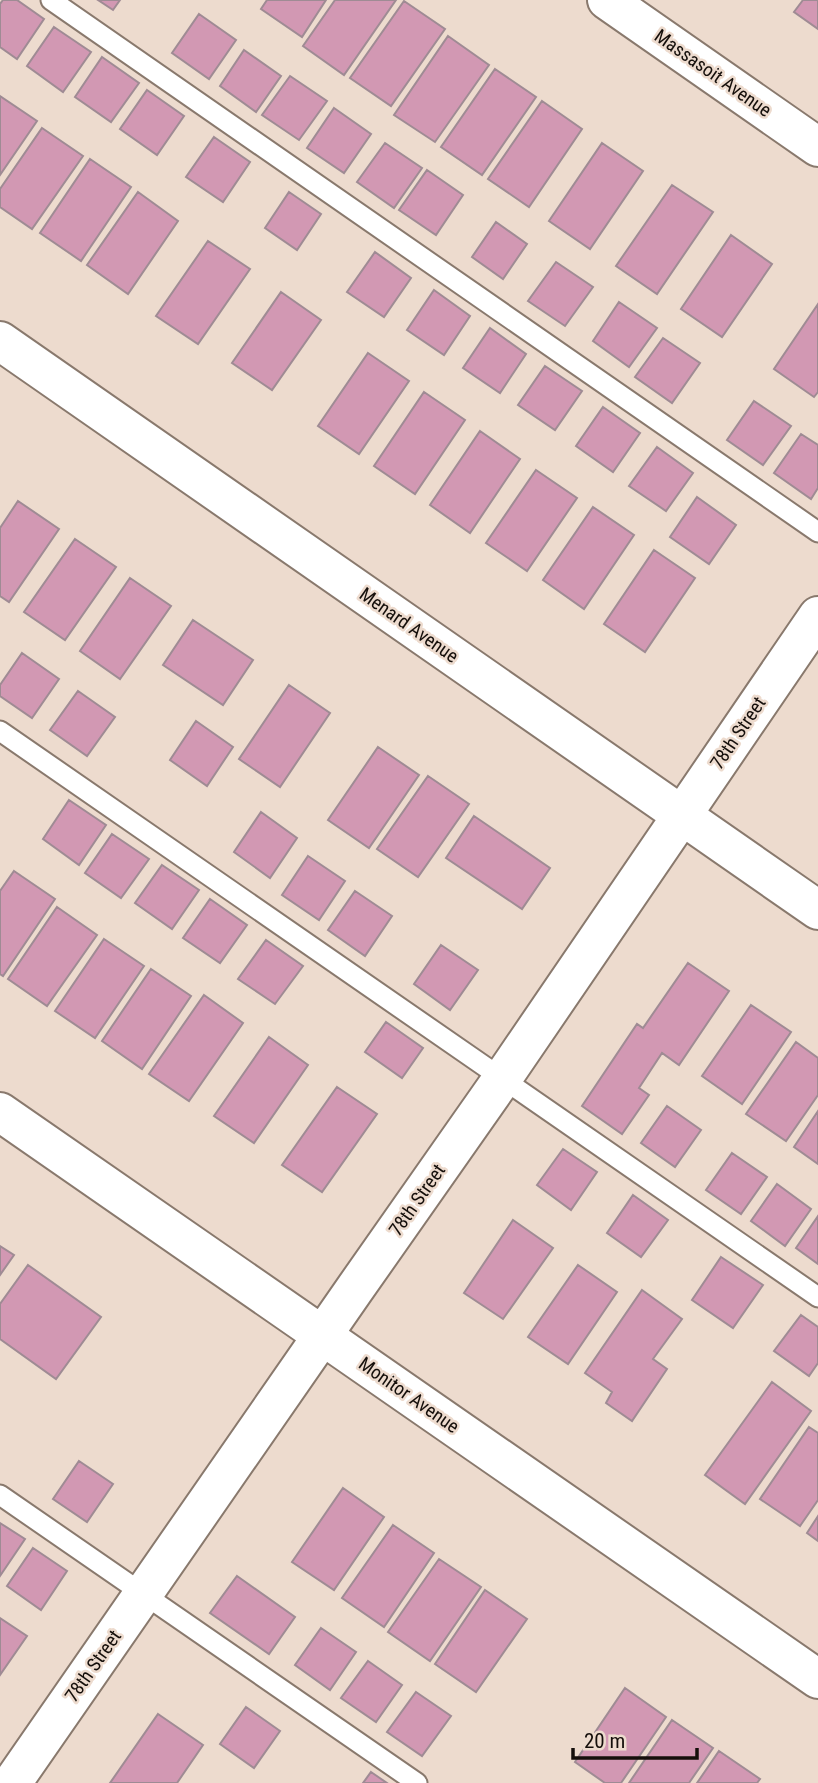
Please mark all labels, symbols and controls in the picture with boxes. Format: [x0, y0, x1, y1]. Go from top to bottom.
street label: Massasoit Avenue [650, 24, 776, 122]
street label: Menard Avenue [355, 582, 463, 668]
street label: 78th Street [705, 692, 771, 774]
street label: 78th Street [384, 1160, 450, 1240]
street label: Monitor Avenue [354, 1352, 464, 1438]
street label: 78th Street [60, 1626, 126, 1706]
scale bar [573, 1716, 697, 1760]
text: 20 m [584, 1729, 625, 1753]

